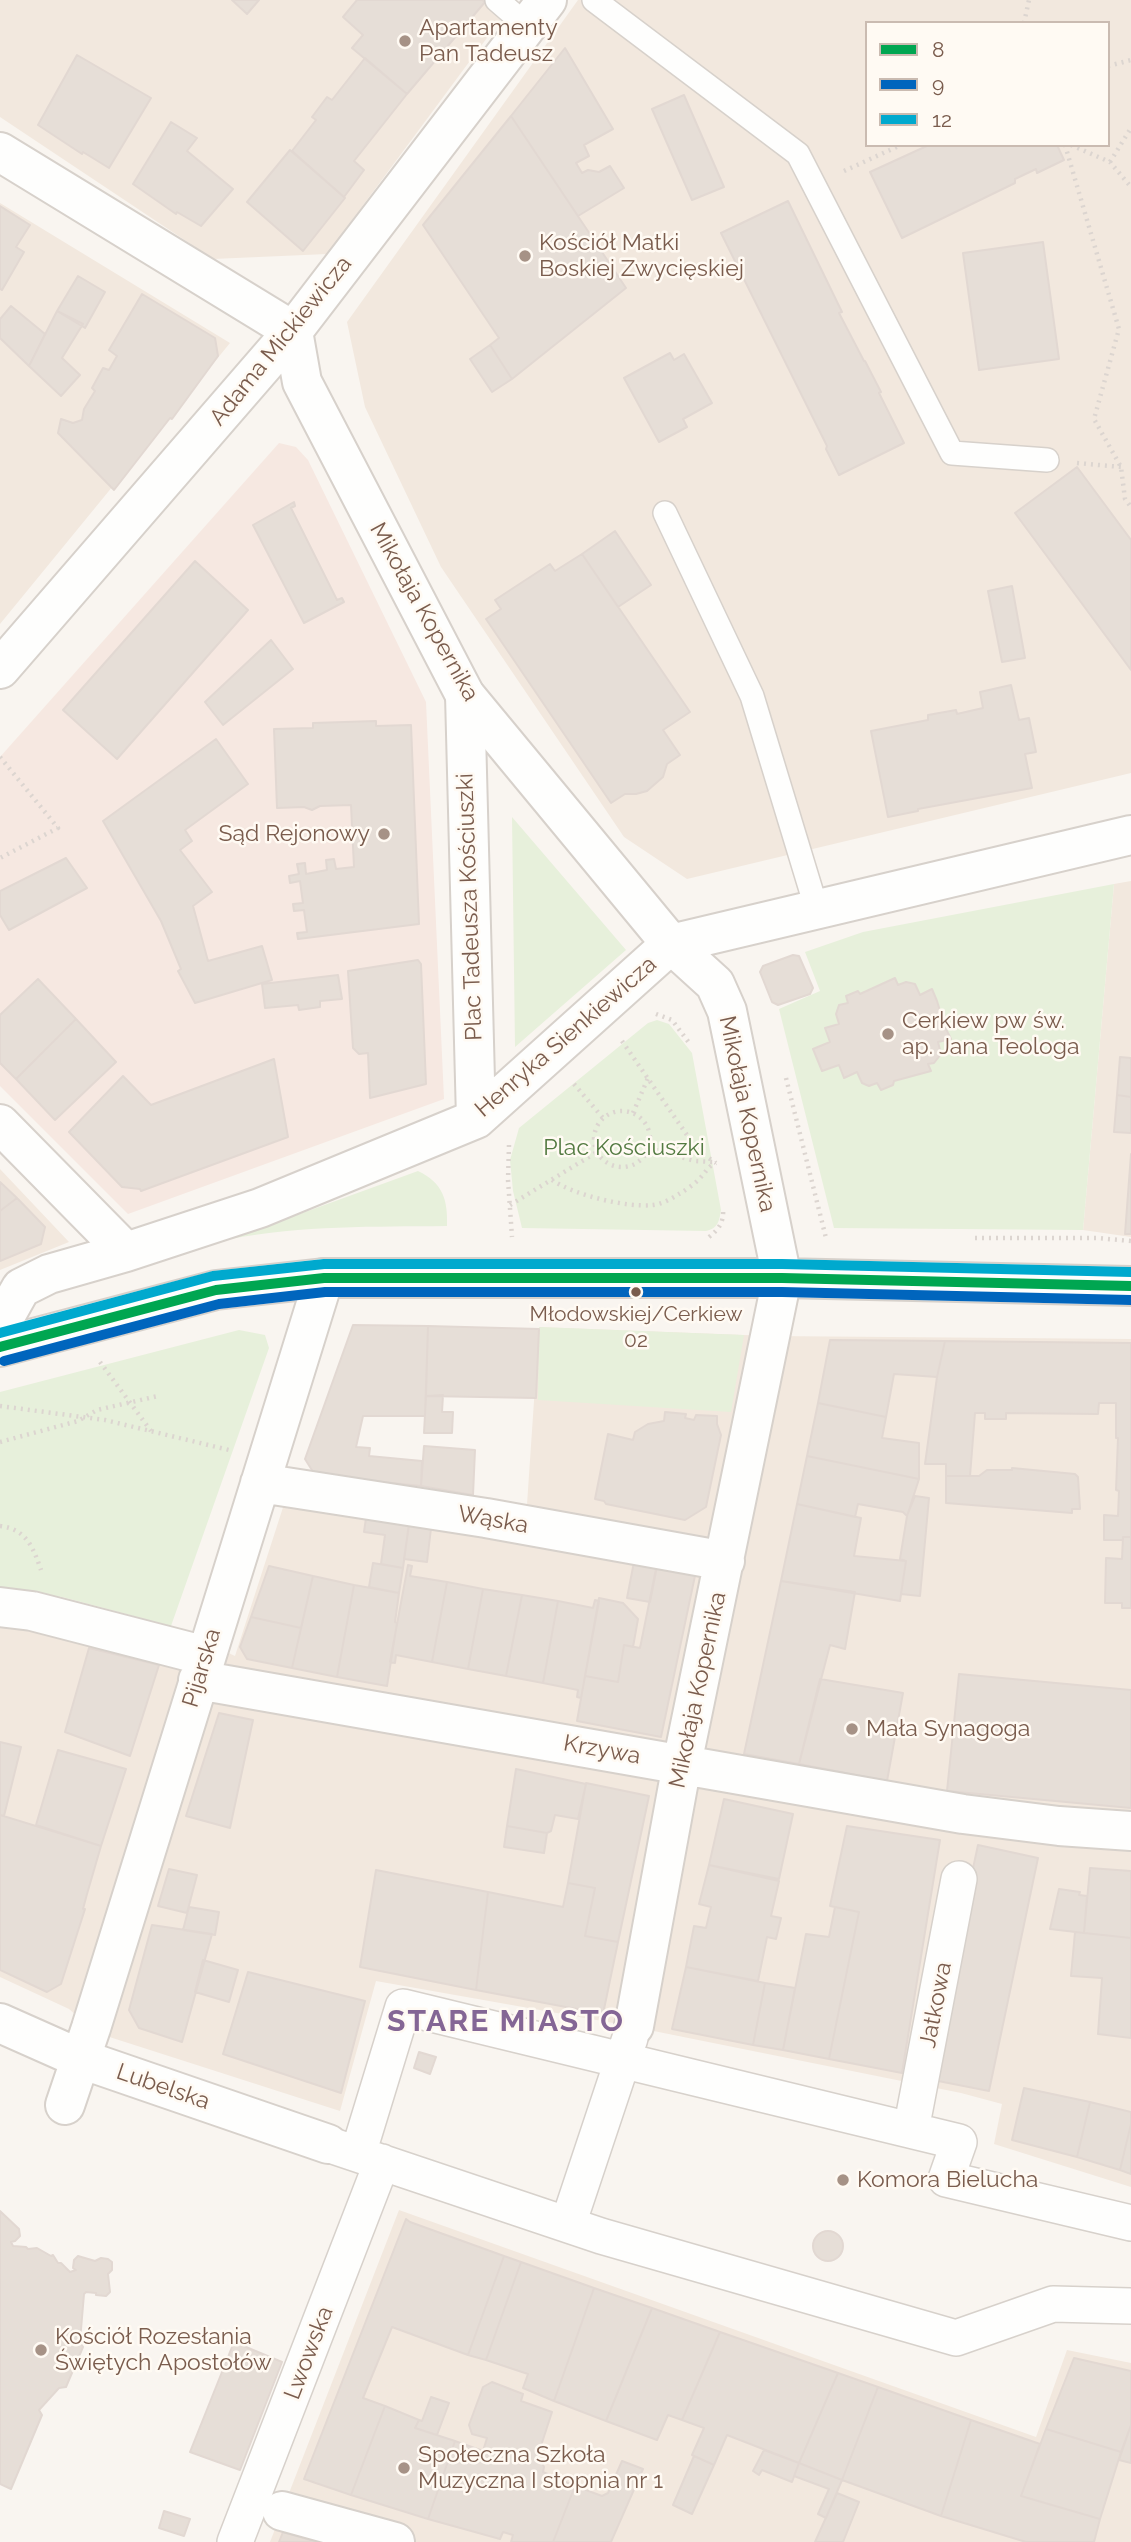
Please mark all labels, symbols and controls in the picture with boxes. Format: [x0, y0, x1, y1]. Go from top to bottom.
place label: Apartamenty Pan Tadeusz [419, 14, 558, 68]
legend [865, 21, 1110, 147]
marker: Apartamenty Pan Tadeusz [397, 33, 413, 49]
text: 8 [932, 37, 944, 62]
text: 9 [932, 72, 944, 97]
text: 12 [932, 107, 952, 132]
place label: Kościół Matki Boskiej Zwycięskiej [539, 229, 744, 283]
marker: Kościół Matki Boskiej Zwycięskiej [517, 248, 533, 264]
street label: Adama Mickiewicza [204, 251, 358, 431]
street label: Mikołaja Kopernika [363, 518, 485, 706]
street label: Plac Tadeusza Kościuszki [452, 773, 488, 1041]
place label: Sąd Rejonowy [218, 820, 370, 848]
marker: Sąd Rejonowy [376, 826, 392, 842]
street label: Henryka Sienkiewicza [470, 951, 662, 1123]
place label: Cerkiew pw św. ap. Jana Teologa [902, 1007, 1079, 1061]
street label: Mikołaja Kopernika [713, 1013, 781, 1215]
marker: Cerkiew pw św. ap. Jana Teologa [880, 1026, 896, 1042]
park label: Plac Kościuszki [543, 1134, 705, 1162]
marker: Młodowskiej/Cerkiew 02 [629, 1285, 643, 1299]
place label: Młodowskiej/Cerkiew 02 [529, 1302, 743, 1352]
street label: Wąska [456, 1500, 530, 1540]
street label: Mikołaja Kopernika [664, 1589, 732, 1791]
street label: Pijarska [177, 1625, 227, 1711]
place label: Mała Synagoga [866, 1715, 1030, 1743]
marker: Mała Synagoga [844, 1721, 860, 1737]
street label: Krzywa [561, 1730, 643, 1770]
street label: Jatkowa [914, 1960, 958, 2050]
district label: STARE MIASTO [389, 2004, 623, 2040]
street label: Lubelska [113, 2058, 213, 2116]
place label: Komora Bielucha [857, 2166, 1038, 2194]
marker: Komora Bielucha [835, 2172, 851, 2188]
street label: Lwowska [279, 2303, 339, 2403]
place label: Kościół Rozesłania Świętych Apostołów [55, 2323, 272, 2377]
marker: Kościół Rozesłania Świętych Apostołów [33, 2342, 49, 2358]
place label: Społeczna Szkoła Muzyczna I stopnia nr 1 [418, 2441, 663, 2495]
marker: Społeczna Szkoła Muzyczna I stopnia nr 1 [396, 2460, 412, 2476]

